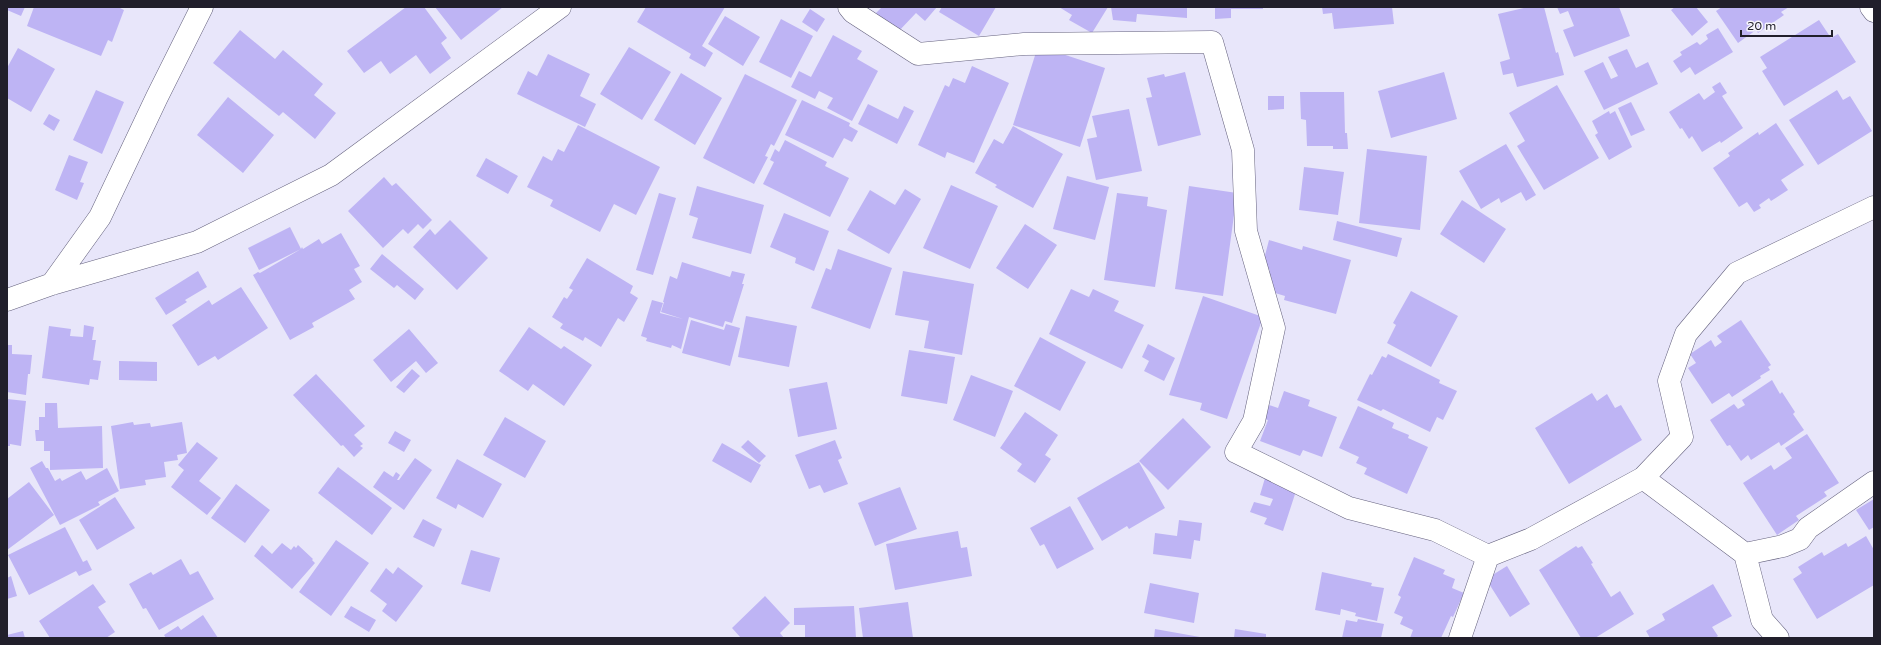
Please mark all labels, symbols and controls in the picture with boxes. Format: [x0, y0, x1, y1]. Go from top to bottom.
scale bar [1741, 12, 1832, 38]
text: 20 m [1747, 19, 1776, 33]

